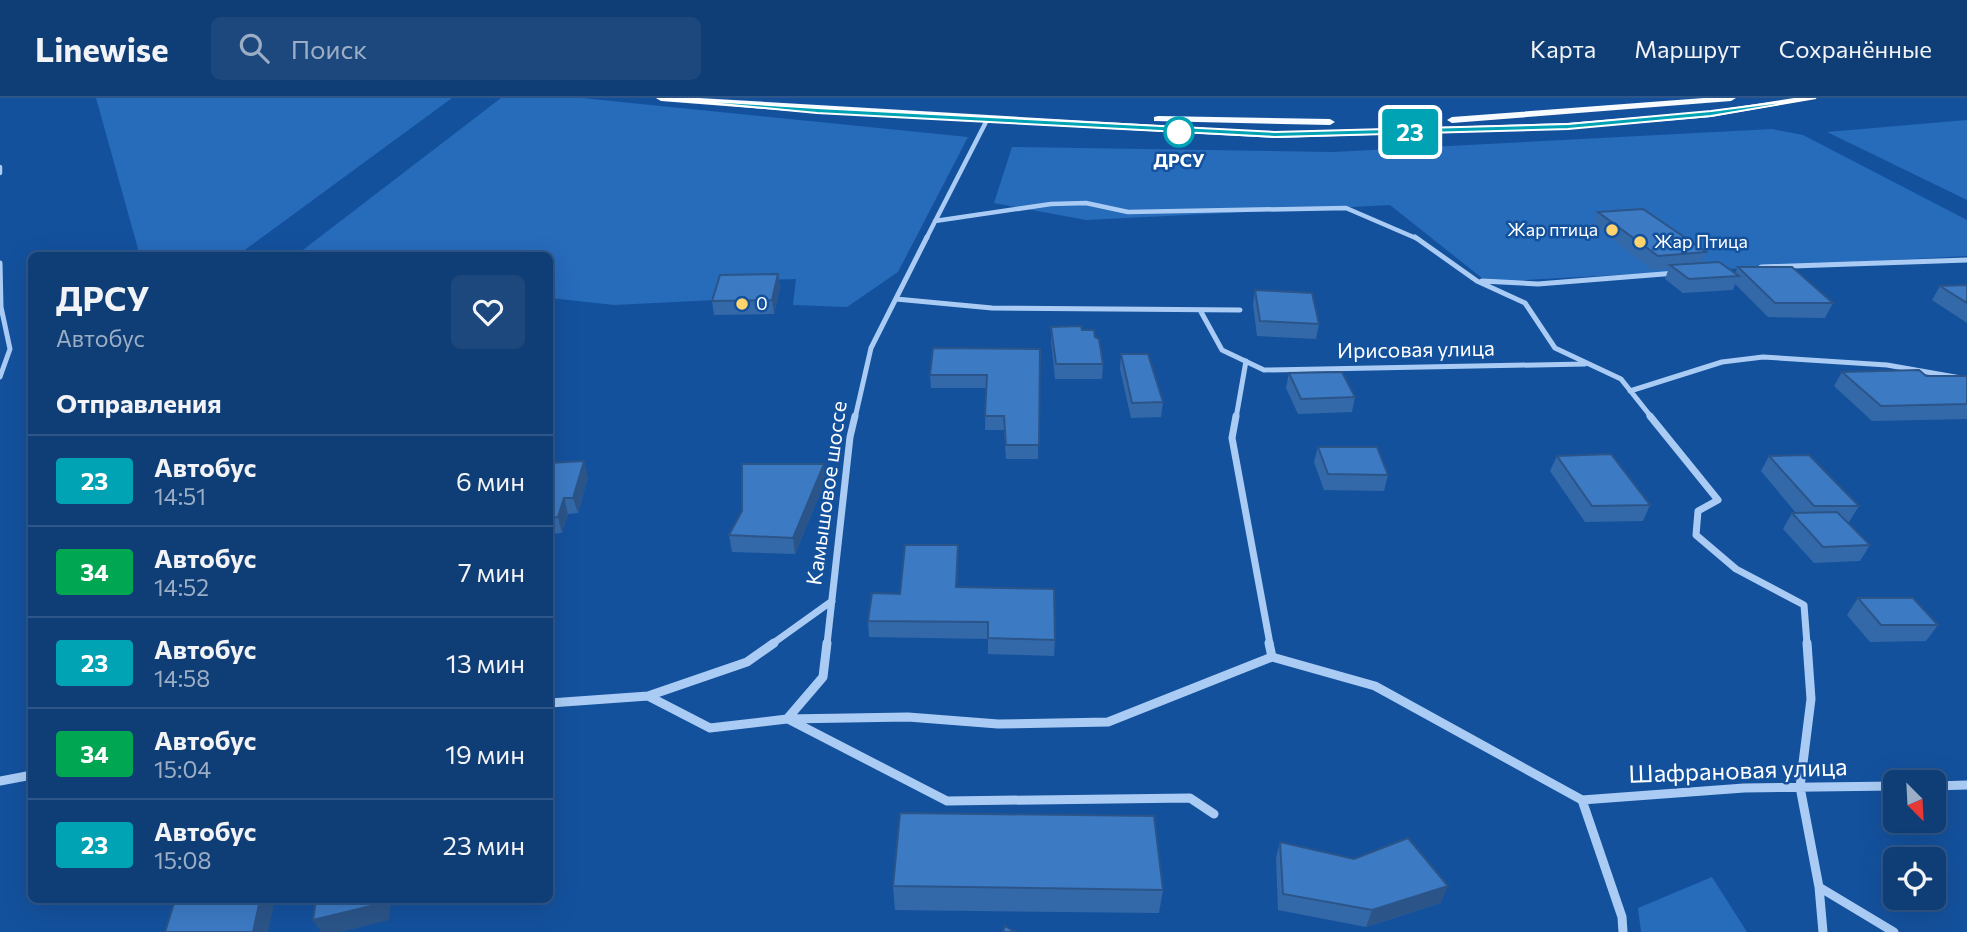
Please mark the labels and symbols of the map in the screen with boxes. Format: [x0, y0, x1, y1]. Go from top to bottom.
line badge: 23 [1378, 109, 1442, 155]
marker: ДРСУ [1164, 117, 1194, 147]
place label: ДРСУ [1154, 149, 1205, 171]
place label: Жар птица [1507, 218, 1598, 240]
marker: Жар птица [1604, 222, 1620, 238]
place label: Жар Птица [1654, 230, 1748, 252]
marker: Жар Птица [1632, 234, 1648, 250]
place label: 0 [756, 292, 768, 314]
marker: 0 [734, 296, 750, 312]
street label: Ирисовая улица [1337, 335, 1495, 362]
street label: Камышовое шоссе [800, 399, 851, 587]
street label: Шафрановая улица [1628, 751, 1848, 788]
north arrow [1883, 770, 1946, 833]

